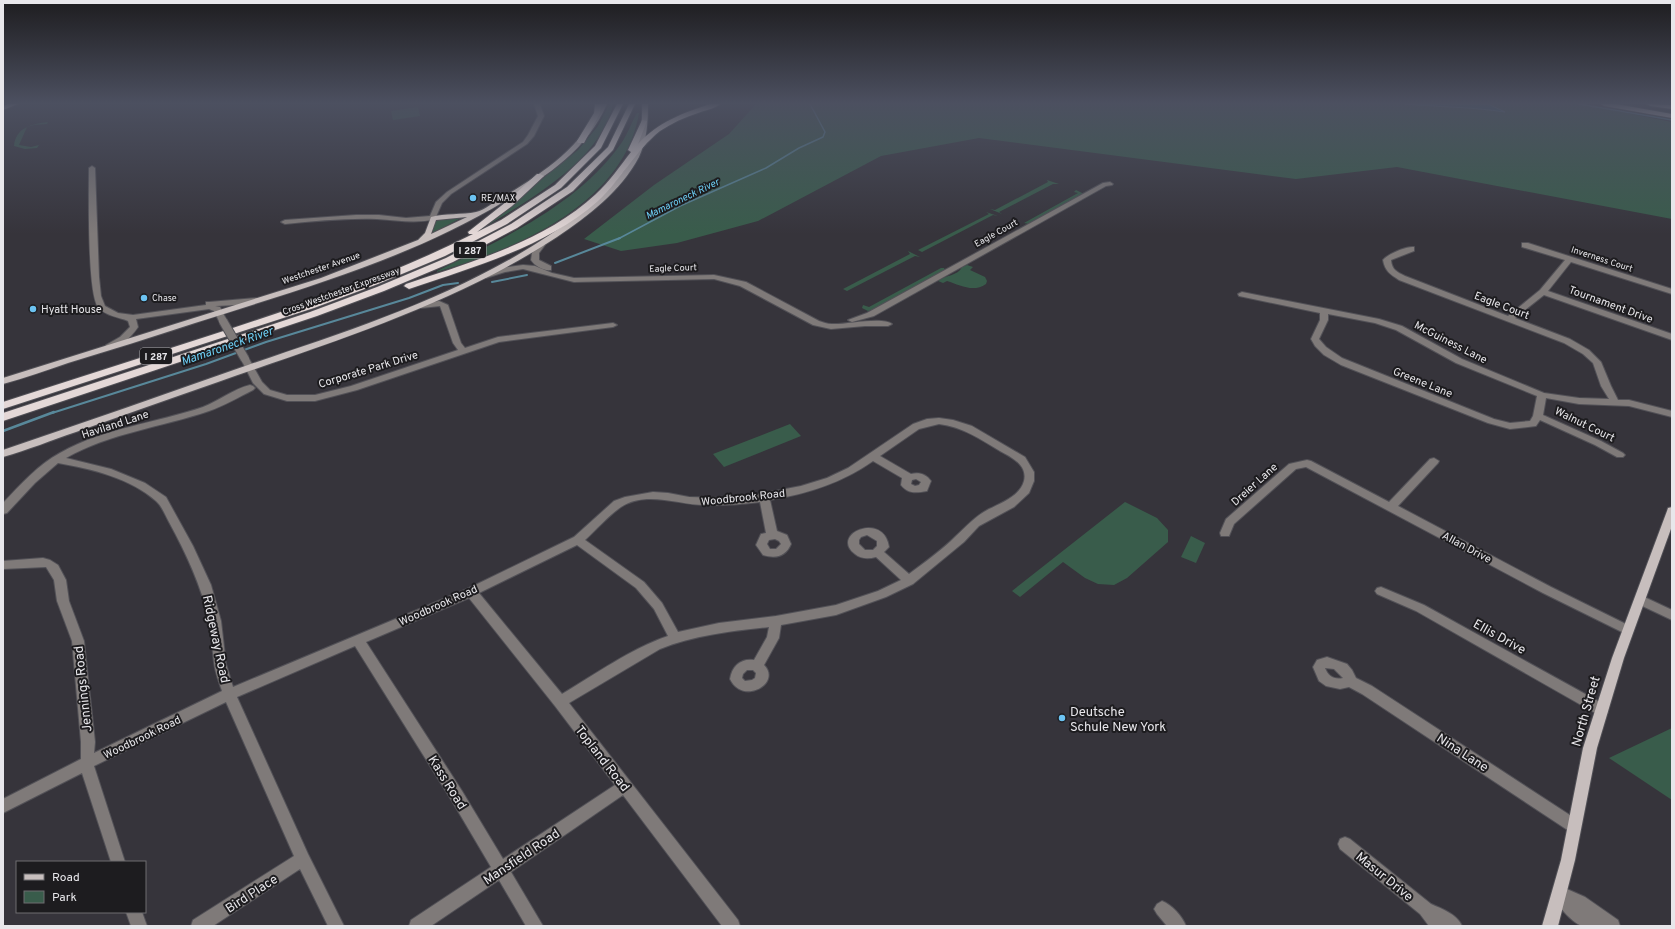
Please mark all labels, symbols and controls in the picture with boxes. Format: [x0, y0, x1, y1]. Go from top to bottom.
water label: Mamaroneck River [644, 175, 723, 223]
marker: RE/MAX [468, 193, 478, 203]
place label: RE/MAX [481, 193, 516, 204]
street label: Eagle Court [973, 217, 1020, 250]
road number: I 287 [454, 242, 486, 258]
street label: Inverness Court [1570, 244, 1634, 275]
street label: Westchester Avenue [281, 250, 362, 287]
street label: Eagle Court [649, 262, 697, 275]
street label: Cross Westchester Expressway [281, 265, 401, 318]
street label: Tournament Drive [1567, 283, 1655, 327]
street label: Eagle Court [1472, 289, 1531, 323]
marker: Chase [139, 293, 149, 303]
place label: Chase [152, 293, 177, 304]
place label: Hyatt House [41, 303, 102, 317]
marker: Hyatt House [28, 304, 38, 314]
street label: McGuiness Lane [1412, 318, 1489, 367]
water label: Mamaroneck River [179, 323, 277, 370]
road number: I 287 [140, 348, 172, 364]
street label: Corporate Park Drive [317, 348, 420, 392]
street label: Greene Lane [1391, 365, 1454, 401]
street label: Walnut Court [1552, 404, 1617, 445]
street label: Haviland Lane [80, 407, 151, 442]
street label: Dreier Lane [1229, 460, 1281, 509]
street label: Woodbrook Road [700, 487, 786, 509]
street label: Allan Drive [1439, 529, 1494, 567]
street label: Woodbrook Road [397, 582, 480, 629]
street label: Ridgeway Road [198, 594, 232, 685]
street label: Ellis Drive [1470, 617, 1528, 659]
street label: Jennings Road [72, 645, 96, 733]
street label: North Street [1569, 674, 1605, 749]
place label: Deutsche Schule New York [1070, 705, 1166, 736]
street label: Woodbrook Road [101, 713, 183, 763]
marker: Deutsche Schule New York [1057, 713, 1067, 723]
street label: Topland Road [571, 723, 632, 795]
street label: Nina Lane [1433, 731, 1491, 776]
street label: Kass Road [423, 753, 469, 813]
street label: Mansfield Road [481, 826, 563, 889]
street label: Masur Drive [1352, 850, 1416, 906]
legend [16, 861, 146, 913]
text: Road [52, 870, 80, 886]
street label: Bird Place [223, 872, 281, 917]
text: Park [52, 890, 77, 906]

